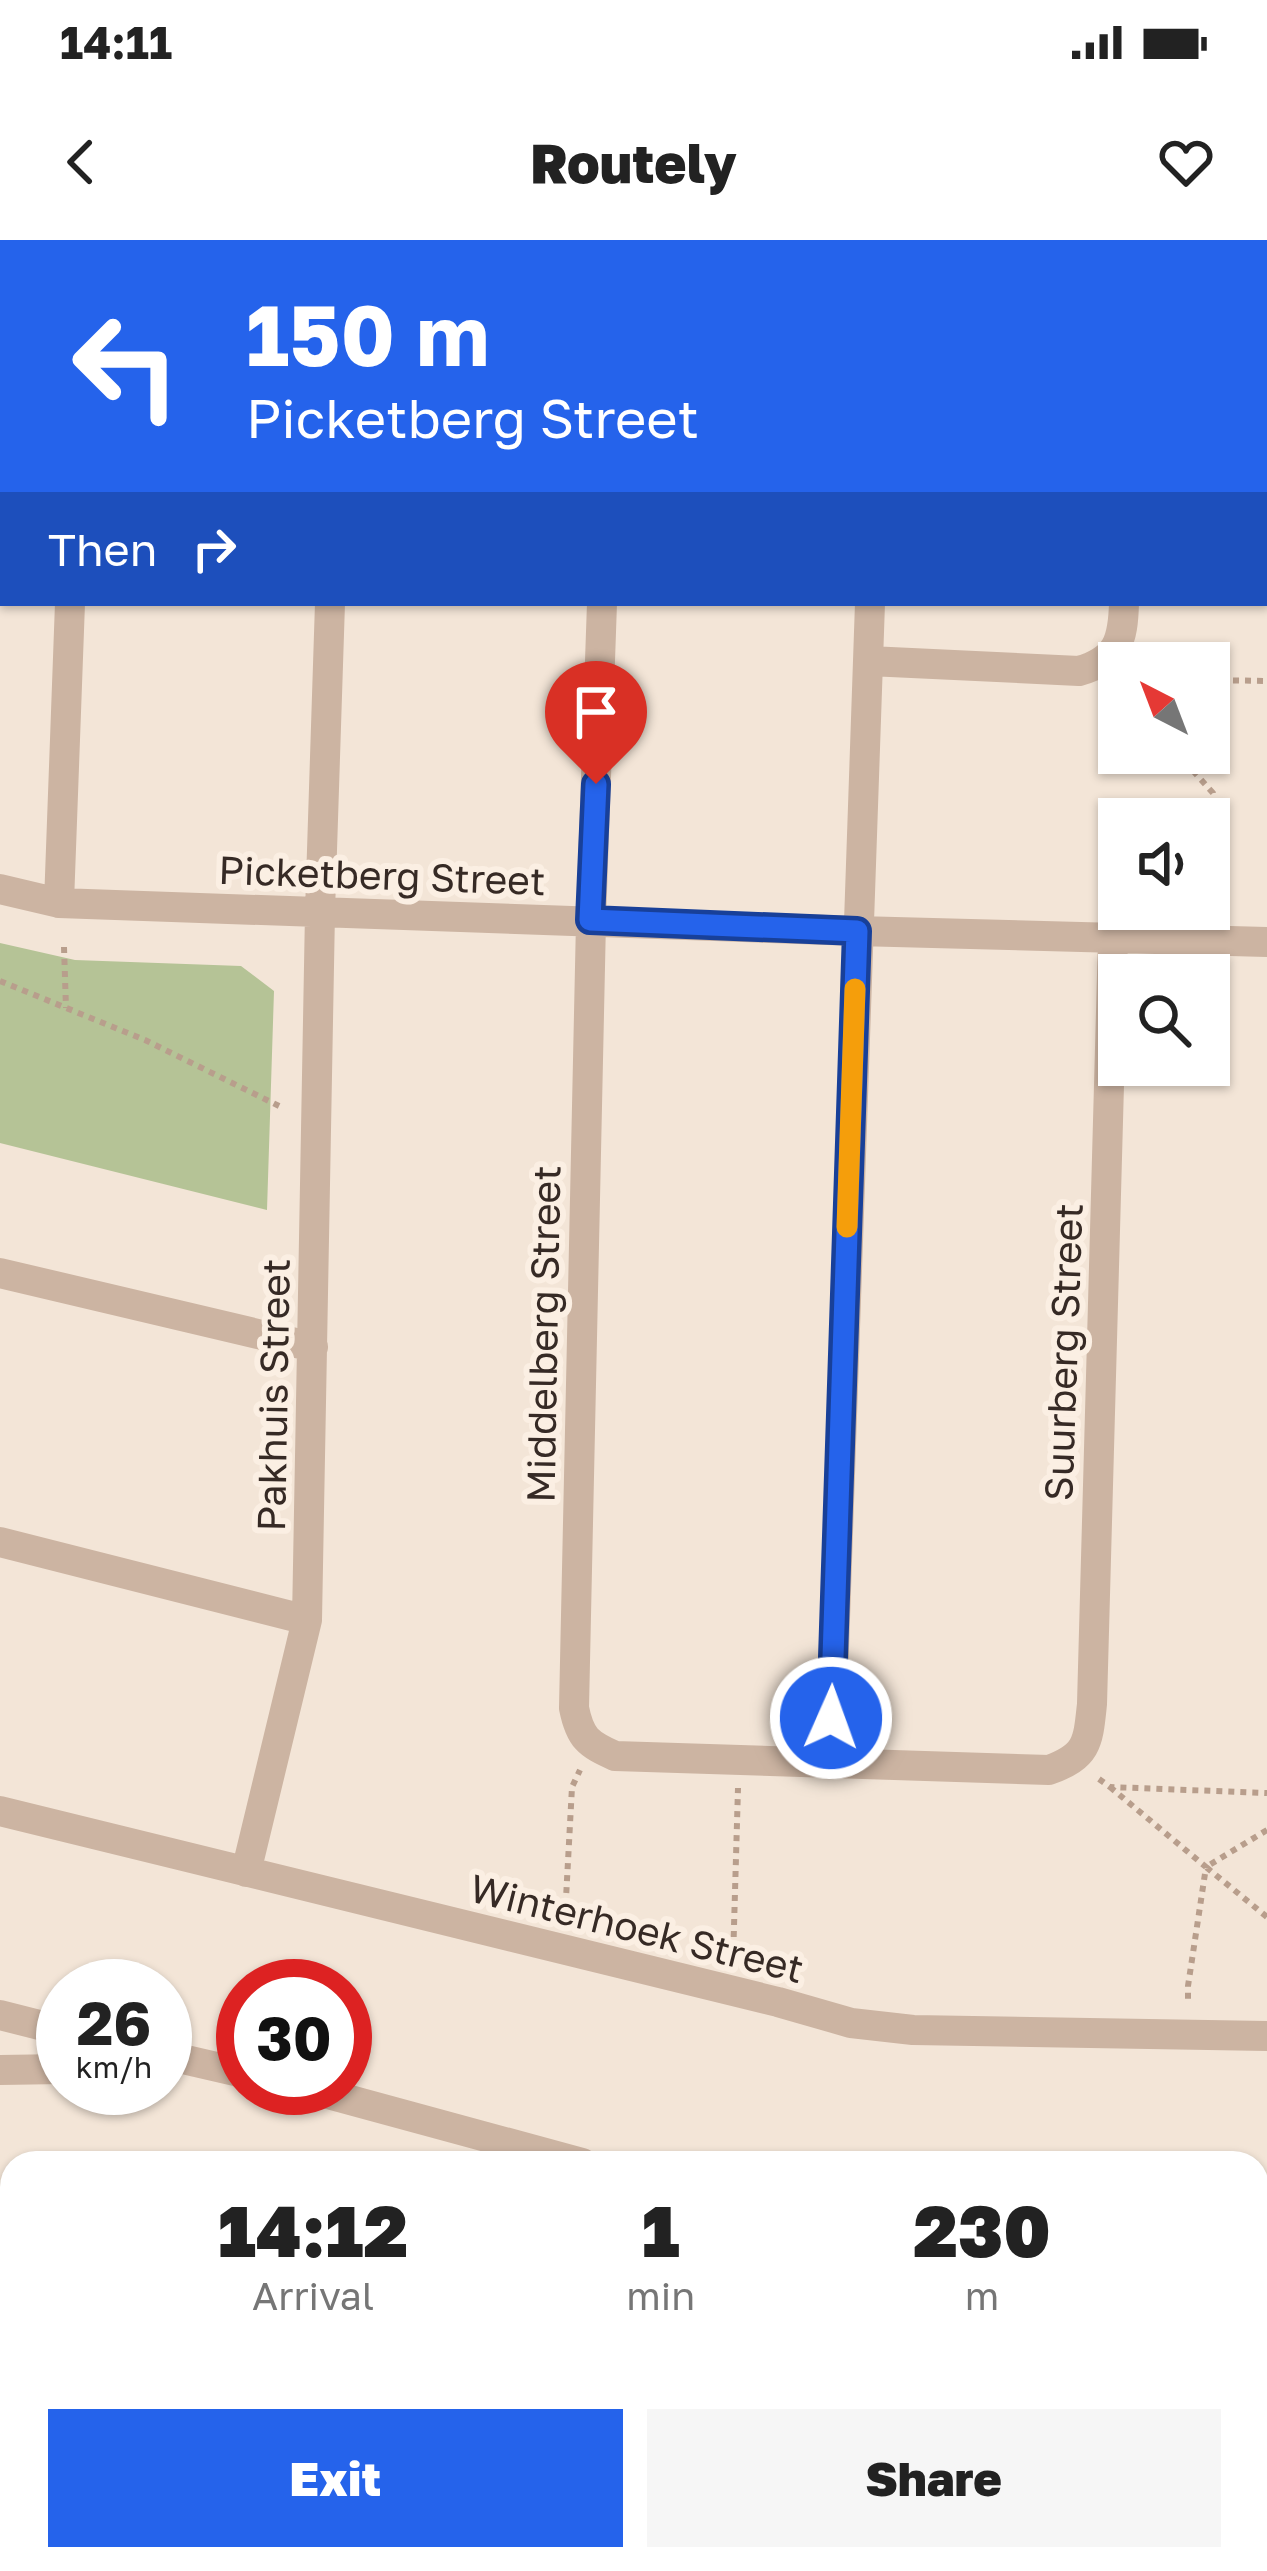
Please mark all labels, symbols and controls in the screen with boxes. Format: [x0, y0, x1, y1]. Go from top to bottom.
text: 14:11 [60, 15, 172, 69]
icon: back [48, 129, 114, 195]
icon: heart [1153, 129, 1219, 195]
text: Routely [530, 130, 737, 195]
text: 150 m [246, 284, 490, 384]
icon: left [48, 288, 204, 444]
text: Picketberg Street [246, 385, 699, 450]
icon: right [181, 516, 247, 582]
text: Then [48, 522, 157, 576]
north arrow [1098, 642, 1230, 774]
map controls [1098, 642, 1230, 1086]
pin [545, 661, 647, 784]
icon: arrive [563, 679, 629, 745]
button: sound [1098, 798, 1230, 930]
street label: Picketberg Street [218, 846, 546, 904]
button: search [1098, 954, 1230, 1086]
street label: Middelberg Street [517, 1165, 569, 1503]
street label: Suurberg Street [1034, 1202, 1092, 1502]
street label: Pakhuis Street [247, 1258, 299, 1532]
position arrow [768, 1655, 894, 1781]
street label: Winterhoek Street [465, 1864, 809, 1992]
speed limit sign: 30 [216, 1959, 372, 2115]
text: 26 [77, 1986, 151, 2058]
text: km/h [76, 2049, 152, 2085]
text: 14:12 [218, 2186, 408, 2273]
text: 1 [642, 2186, 680, 2273]
text: 230 [913, 2186, 1051, 2273]
text: Arrival [252, 2272, 374, 2319]
text: min [626, 2272, 695, 2319]
text: m [965, 2272, 999, 2319]
button: Exit [48, 2409, 623, 2547]
button: Share [647, 2409, 1221, 2547]

